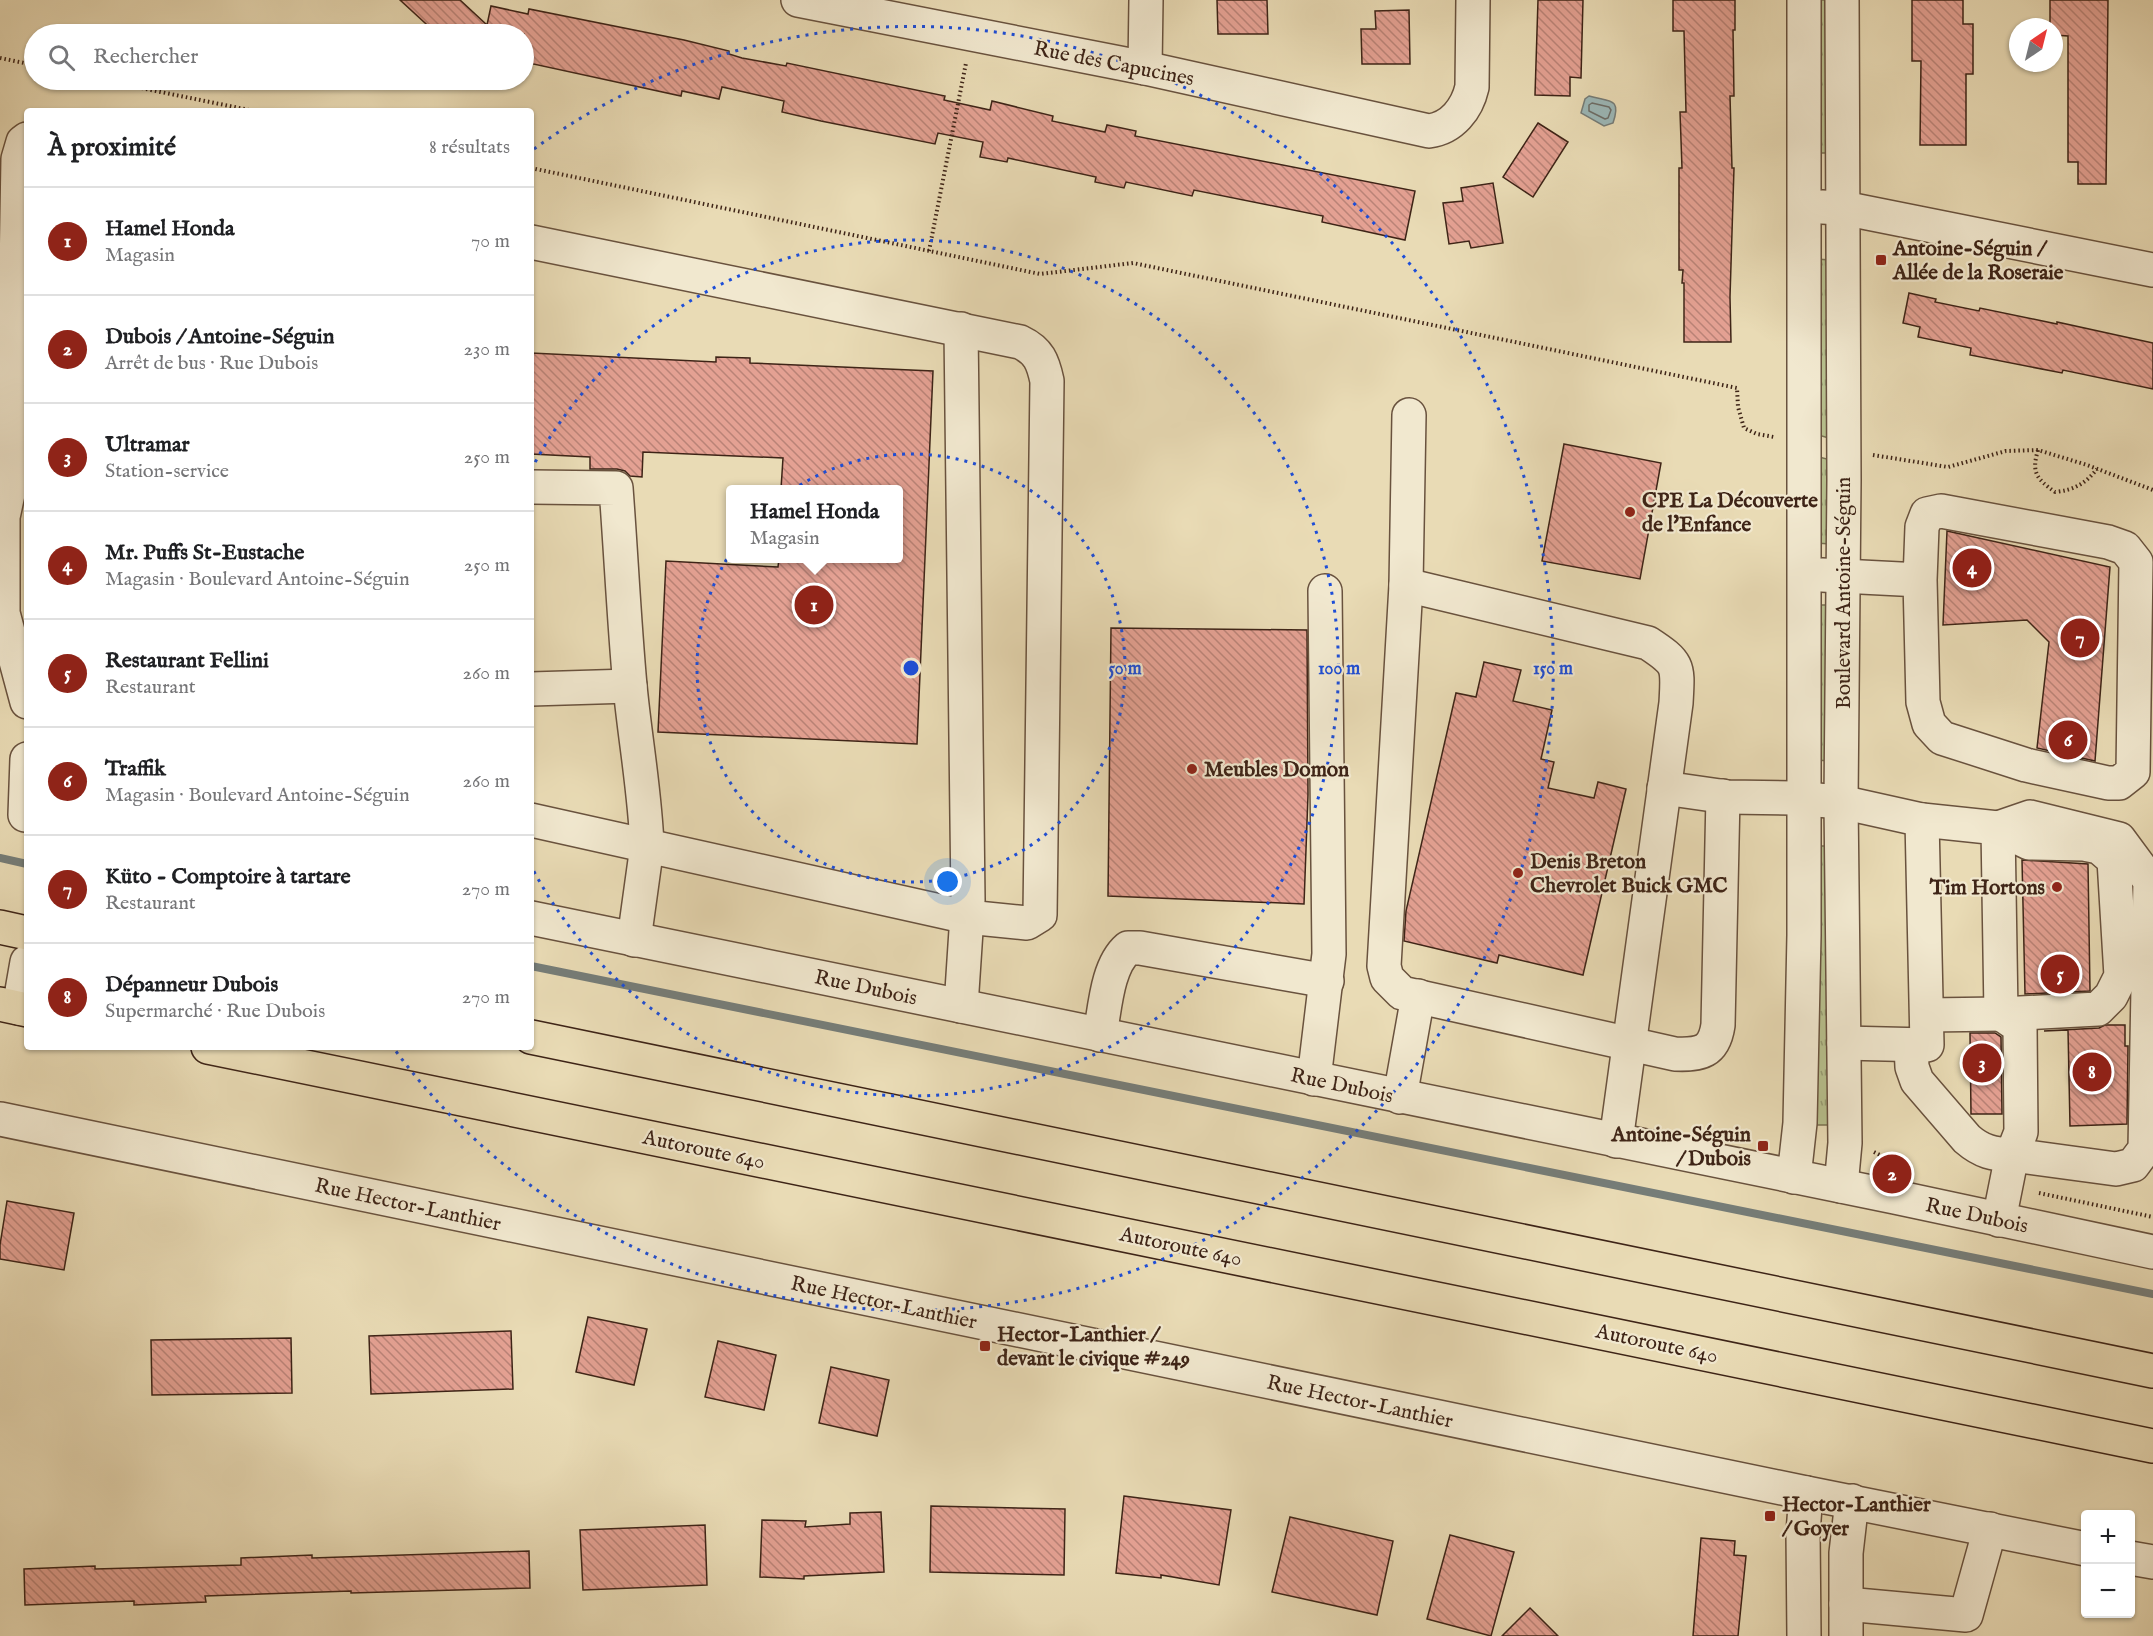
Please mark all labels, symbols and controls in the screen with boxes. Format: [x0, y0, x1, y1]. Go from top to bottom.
north arrow [2009, 18, 2063, 72]
search box [24, 24, 534, 90]
street label: Rue des Capucines [1031, 36, 1196, 93]
icon: search [45, 41, 78, 74]
text: Rechercher [93, 43, 198, 71]
text: À proximité [48, 131, 176, 164]
text: 8 résultats [429, 135, 510, 160]
text: Hamel Honda [105, 215, 235, 243]
text: 1 [64, 229, 71, 254]
text: 70 m [471, 229, 510, 254]
place label: Antoine-Séguin / Allée de la Roseraie [1892, 236, 2064, 287]
text: Magasin [105, 243, 175, 268]
marker: Antoine-Séguin / Allée de la Roseraie [1874, 253, 1888, 267]
text: Dubois / Antoine-Séguin [105, 323, 334, 351]
text: 2 [63, 337, 72, 362]
text: 230 m [464, 337, 510, 362]
text: Arrêt de bus · Rue Dubois [105, 351, 318, 376]
text: Ultramar [105, 431, 190, 459]
text: 3 [64, 445, 71, 470]
text: 250 m [464, 445, 510, 470]
text: Station-service [105, 459, 229, 484]
street label: Boulevard Antoine-Séguin [1831, 477, 1858, 709]
popup [726, 485, 903, 563]
place label: CPE La Découverte de l'Enfance [1642, 488, 1818, 539]
text: Hamel Honda [750, 498, 879, 526]
marker: CPE La Découverte de l'Enfance [1623, 505, 1637, 519]
text: Magasin [750, 526, 820, 551]
text: Mr. Puffs St-Eustache [105, 539, 304, 567]
pin: 4 [1952, 546, 1992, 590]
text: 4 [63, 553, 72, 578]
text: 250 m [464, 553, 510, 578]
text: Magasin · Boulevard Antoine-Séguin [105, 567, 410, 592]
pin: 1 [794, 582, 834, 628]
pin: 7 [2060, 616, 2100, 660]
text: Restaurant Fellini [105, 647, 269, 675]
centre of rings [901, 658, 921, 678]
text: 50 m [1108, 658, 1142, 681]
text: 100 m [1318, 658, 1360, 681]
text: 150 m [1533, 658, 1573, 681]
text: 5 [64, 661, 71, 686]
text: 260 m [463, 661, 510, 686]
text: Restaurant [105, 675, 196, 700]
pin: 6 [2048, 718, 2088, 762]
text: Traffik [105, 755, 166, 783]
place label: Meubles Domon [1204, 757, 1349, 784]
marker: Meubles Domon [1185, 762, 1199, 776]
text: 6 [63, 769, 72, 794]
text: 260 m [463, 769, 510, 794]
text: Magasin · Boulevard Antoine-Séguin [105, 783, 410, 808]
place label: Denis Breton Chevrolet Buick GMC [1530, 849, 1728, 900]
text: Küto - Comptoire à tartare [105, 863, 351, 891]
marker: Denis Breton Chevrolet Buick GMC [1511, 866, 1525, 880]
your location [933, 867, 962, 896]
place label: Tim Hortons [1929, 875, 2045, 902]
text: 7 [63, 877, 72, 902]
text: 270 m [462, 877, 510, 902]
marker: Tim Hortons [2050, 880, 2064, 894]
text: Restaurant [105, 891, 196, 916]
pin: 5 [2040, 952, 2080, 996]
street label: Rue Dubois [812, 964, 919, 1013]
text: Dépanneur Dubois [105, 971, 278, 999]
text: 8 [64, 985, 71, 1010]
text: 270 m [462, 985, 510, 1010]
text: Supermarché · Rue Dubois [105, 999, 325, 1024]
pin: 3 [1962, 1040, 2002, 1086]
pin: 8 [2072, 1050, 2112, 1094]
street label: Rue Dubois [1288, 1062, 1395, 1111]
place label: Antoine-Séguin / Dubois [1611, 1122, 1751, 1173]
street label: Autoroute 640 [639, 1124, 767, 1177]
marker: Antoine-Séguin / Dubois [1756, 1139, 1770, 1153]
pin: 2 [1872, 1152, 1912, 1196]
street label: Rue Hector-Lanthier [312, 1173, 504, 1238]
street label: Rue Dubois [1923, 1192, 2030, 1241]
street label: Autoroute 640 [1116, 1221, 1244, 1274]
street label: Rue Hector-Lanthier [788, 1271, 980, 1336]
street label: Autoroute 640 [1592, 1318, 1720, 1371]
place label: Hector-Lanthier / devant le civique #249 [997, 1322, 1190, 1373]
marker: Hector-Lanthier / devant le civique #249 [978, 1339, 992, 1353]
street label: Rue Hector-Lanthier [1264, 1370, 1456, 1435]
place label: Hector-Lanthier / Goyer [1781, 1492, 1931, 1543]
marker: Hector-Lanthier / Goyer [1763, 1509, 1777, 1523]
map controls [2081, 1510, 2135, 1618]
button: + [2081, 1510, 2135, 1564]
button: − [2081, 1564, 2135, 1618]

